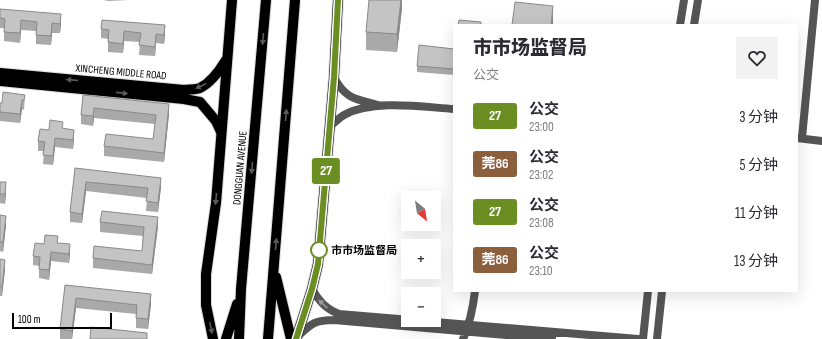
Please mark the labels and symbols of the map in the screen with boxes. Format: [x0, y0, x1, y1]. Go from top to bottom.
one-way arrow [259, 33, 266, 45]
street label: XINCHENG MIDDLE ROAD [74, 61, 167, 82]
one-way arrow [66, 76, 78, 83]
one-way arrow [195, 83, 207, 89]
one-way arrow [116, 90, 128, 96]
one-way arrow [283, 109, 290, 121]
street label: DONGGUAN AVENUE [230, 130, 250, 206]
line badge: 27 [308, 158, 344, 184]
one-way arrow [248, 162, 255, 174]
north arrow [401, 191, 441, 231]
one-way arrow [213, 193, 219, 205]
one-way arrow [273, 238, 280, 250]
marker: 市市场监督局 [310, 241, 328, 259]
place label: 市市场监督局 [331, 244, 397, 257]
one-way arrow [318, 300, 328, 309]
scale bar [12, 311, 112, 330]
one-way arrow [209, 321, 215, 334]

